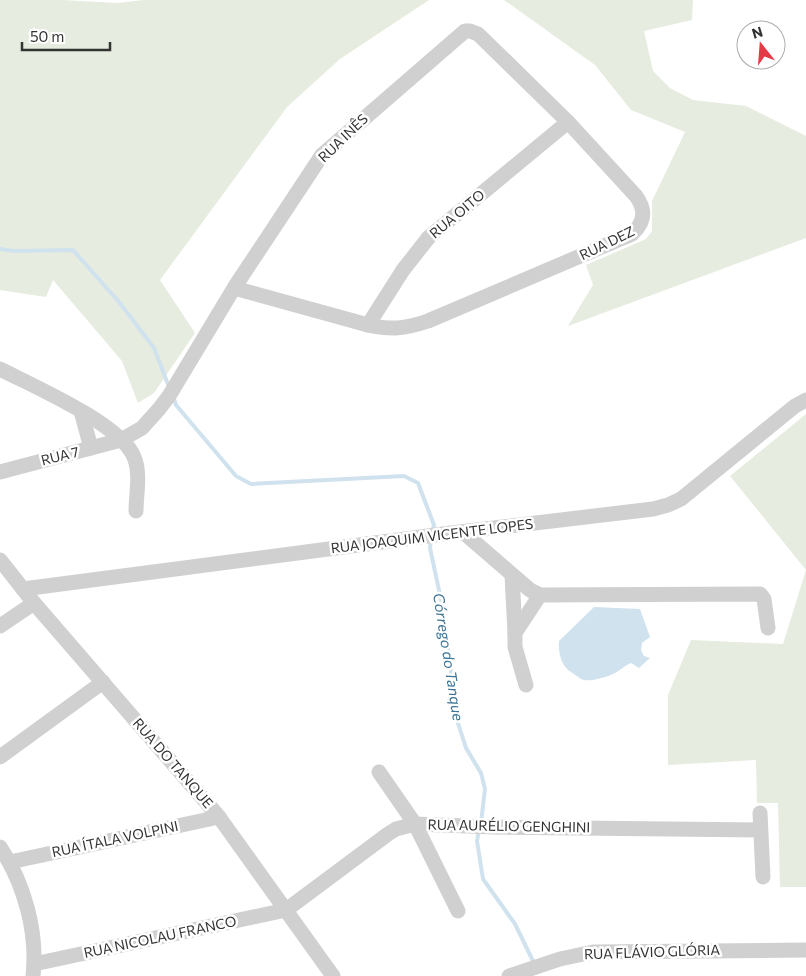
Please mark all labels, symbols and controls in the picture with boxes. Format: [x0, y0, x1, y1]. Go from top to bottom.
scale bar [22, 20, 110, 52]
north arrow [736, 20, 786, 70]
text: N [750, 22, 765, 42]
text: 50 m [30, 27, 64, 45]
street label: RUA INÊS [314, 110, 371, 165]
street label: RUA OITO [426, 186, 488, 242]
street label: RUA DEZ [576, 222, 637, 263]
street label: RUA 7 [39, 443, 81, 468]
street label: RUA JOAQUIM VICENTE LOPES [330, 515, 534, 556]
water label: Córrego do Tanque [430, 592, 468, 722]
street label: RUA DO TANQUE [130, 714, 217, 811]
street label: RUA AURÉLIO GENGHINI [428, 816, 591, 835]
street label: RUA ÍTALA VOLPINI [50, 817, 180, 860]
street label: RUA NICOLAU FRANCO [82, 912, 238, 961]
street label: RUA FLÁVIO GLÓRIA [584, 941, 721, 962]

